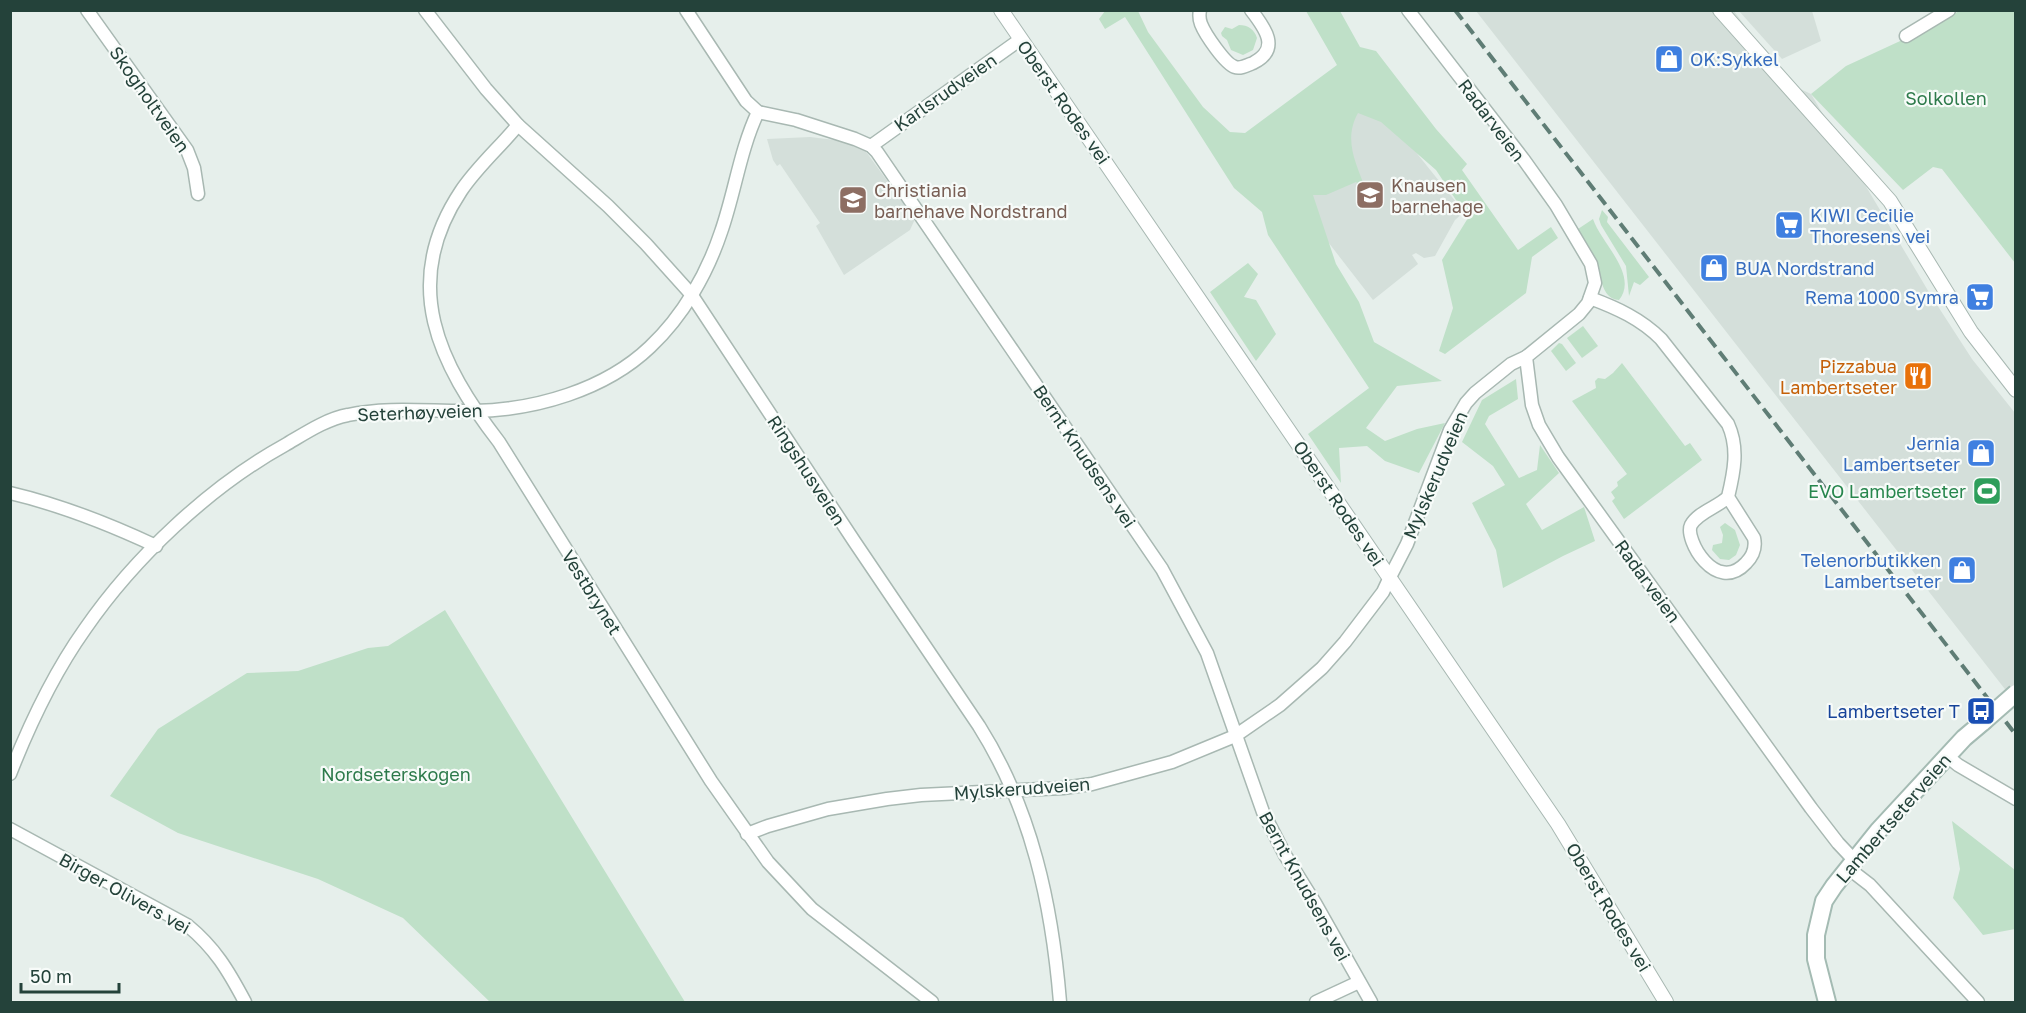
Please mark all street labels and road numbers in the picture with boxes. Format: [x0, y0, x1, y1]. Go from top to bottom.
street label: Oberst Rodes vei [1013, 36, 1115, 168]
street label: Skogholtveien [105, 42, 195, 156]
street label: Karlsrudveien [889, 49, 1001, 135]
street label: Radarveien [1454, 74, 1530, 166]
street label: Bernt Knudsens vei [1029, 380, 1141, 532]
street label: Seterhøyveien [357, 399, 483, 425]
street label: Mylskerudveien [1398, 408, 1472, 542]
street label: Ringshusveien [763, 411, 851, 529]
street label: Oberst Rodes vei [1289, 436, 1389, 570]
street label: Radarveien [1610, 535, 1686, 627]
street label: Vestbrynet [557, 546, 627, 638]
street label: Lambertseterveien [1831, 749, 1955, 887]
street label: Mylskerudveien [953, 772, 1091, 804]
street label: Bernt Knudsens vei [1255, 807, 1355, 965]
street label: Oberst Rodes vei [1562, 839, 1656, 975]
street label: Birger Olivers vei [55, 848, 195, 938]

